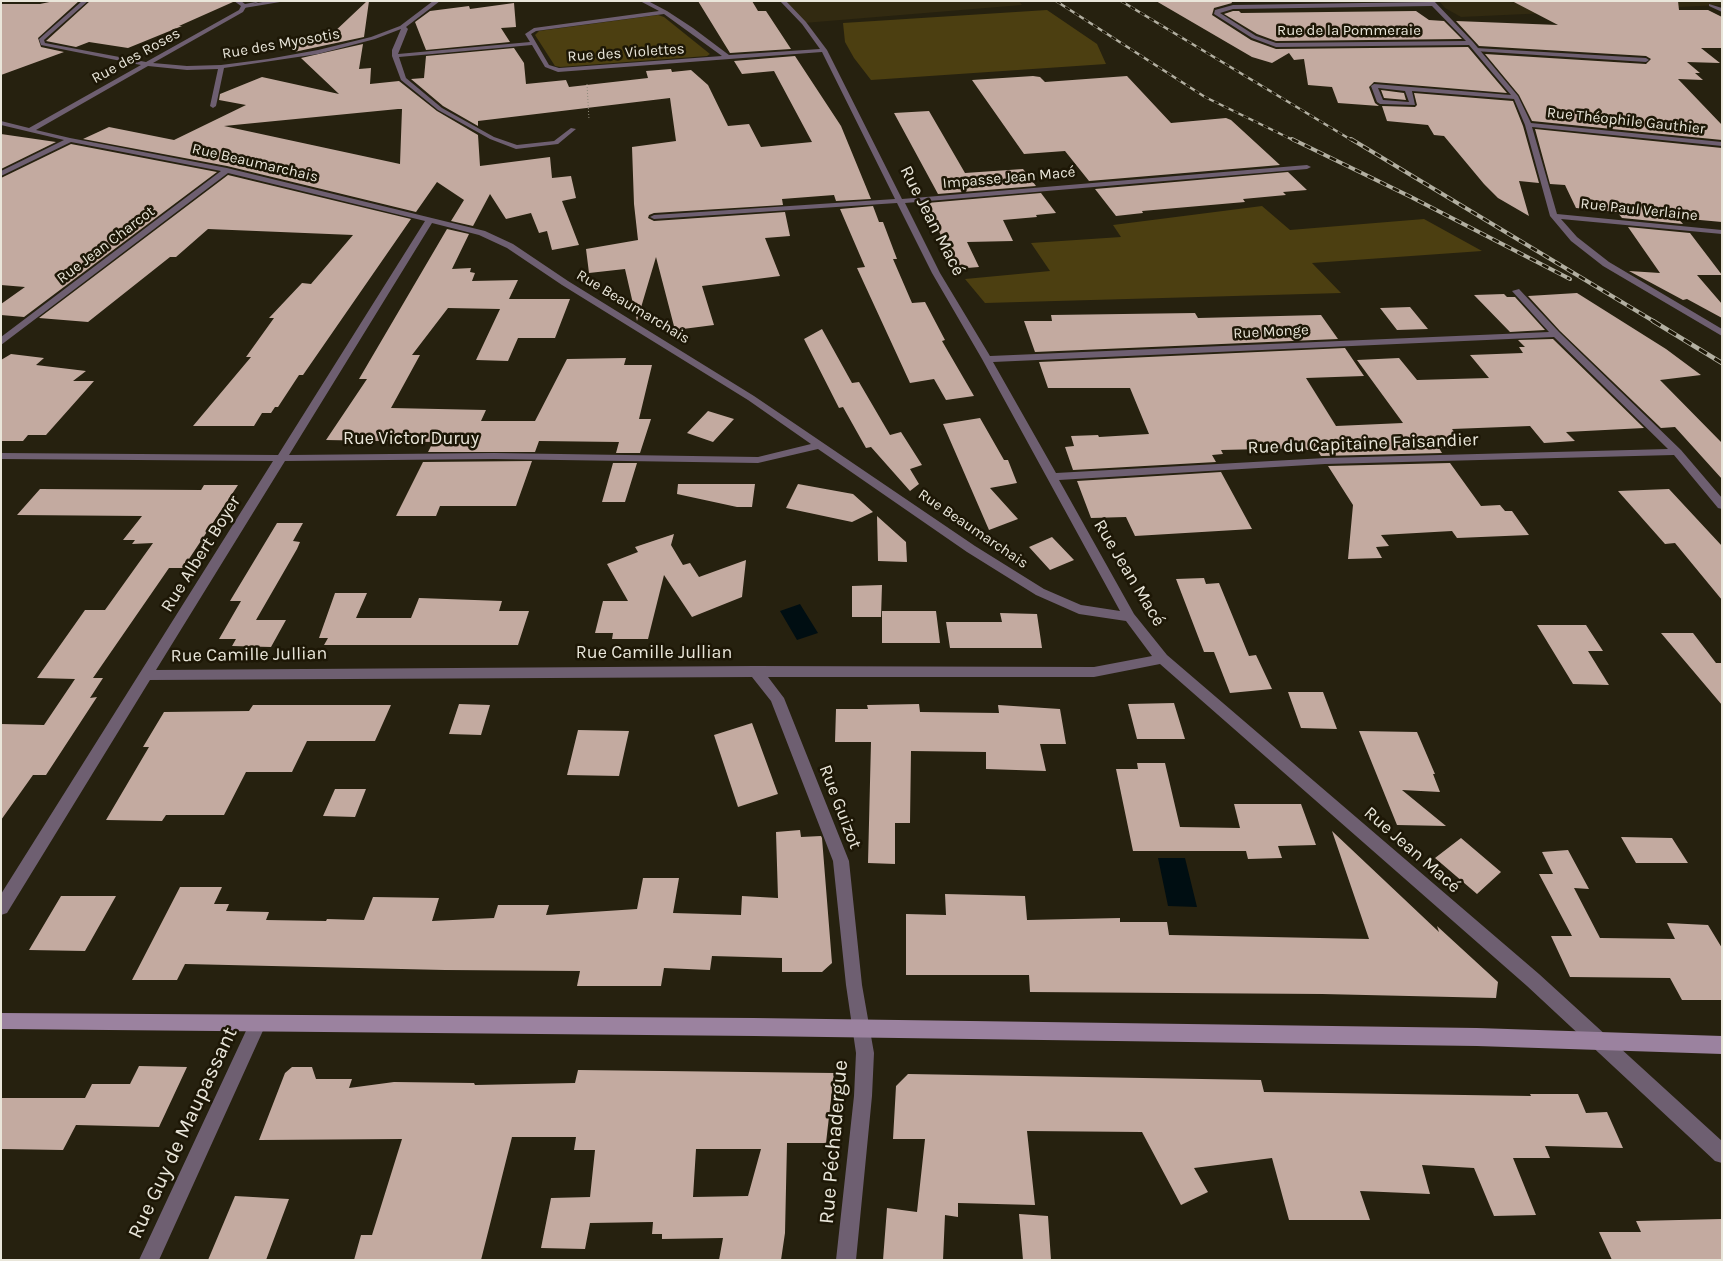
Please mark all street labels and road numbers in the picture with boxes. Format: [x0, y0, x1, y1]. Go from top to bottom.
street label: Rue de la Pommeraie [1277, 22, 1421, 40]
street label: Rue des Roses [89, 24, 183, 88]
street label: Rue des Myosotis [221, 25, 341, 63]
street label: Rue des Violettes [567, 40, 685, 66]
street label: Rue Théophile Gauthier [1546, 104, 1706, 138]
street label: Rue Beaumarchais [190, 140, 320, 186]
street label: Rue Jean Macé [895, 162, 969, 280]
street label: Impasse Jean Macé [942, 163, 1076, 193]
street label: Rue Paul Verlaine [1580, 195, 1698, 225]
street label: Rue Jean Charcot [54, 202, 158, 288]
street label: Rue Beaumarchais [573, 266, 693, 348]
street label: Rue Monge [1233, 321, 1309, 343]
street label: Rue Victor Duruy [343, 428, 479, 450]
street label: Rue du Capitaine Faisandier [1247, 429, 1479, 459]
street label: Rue Beaumarchais [914, 485, 1032, 573]
street label: Rue Albert Boyer [156, 492, 246, 616]
street label: Rue Jean Macé [1089, 516, 1169, 630]
street label: Rue Camille Jullian [576, 642, 732, 664]
street label: Rue Camille Jullian [171, 643, 327, 667]
street label: Rue Guizot [814, 762, 866, 852]
street label: Rue Jean Macé [1359, 802, 1465, 898]
street label: Rue Guy de Maupassant [123, 1023, 243, 1243]
street label: Rue Péchadergue [814, 1059, 854, 1225]

